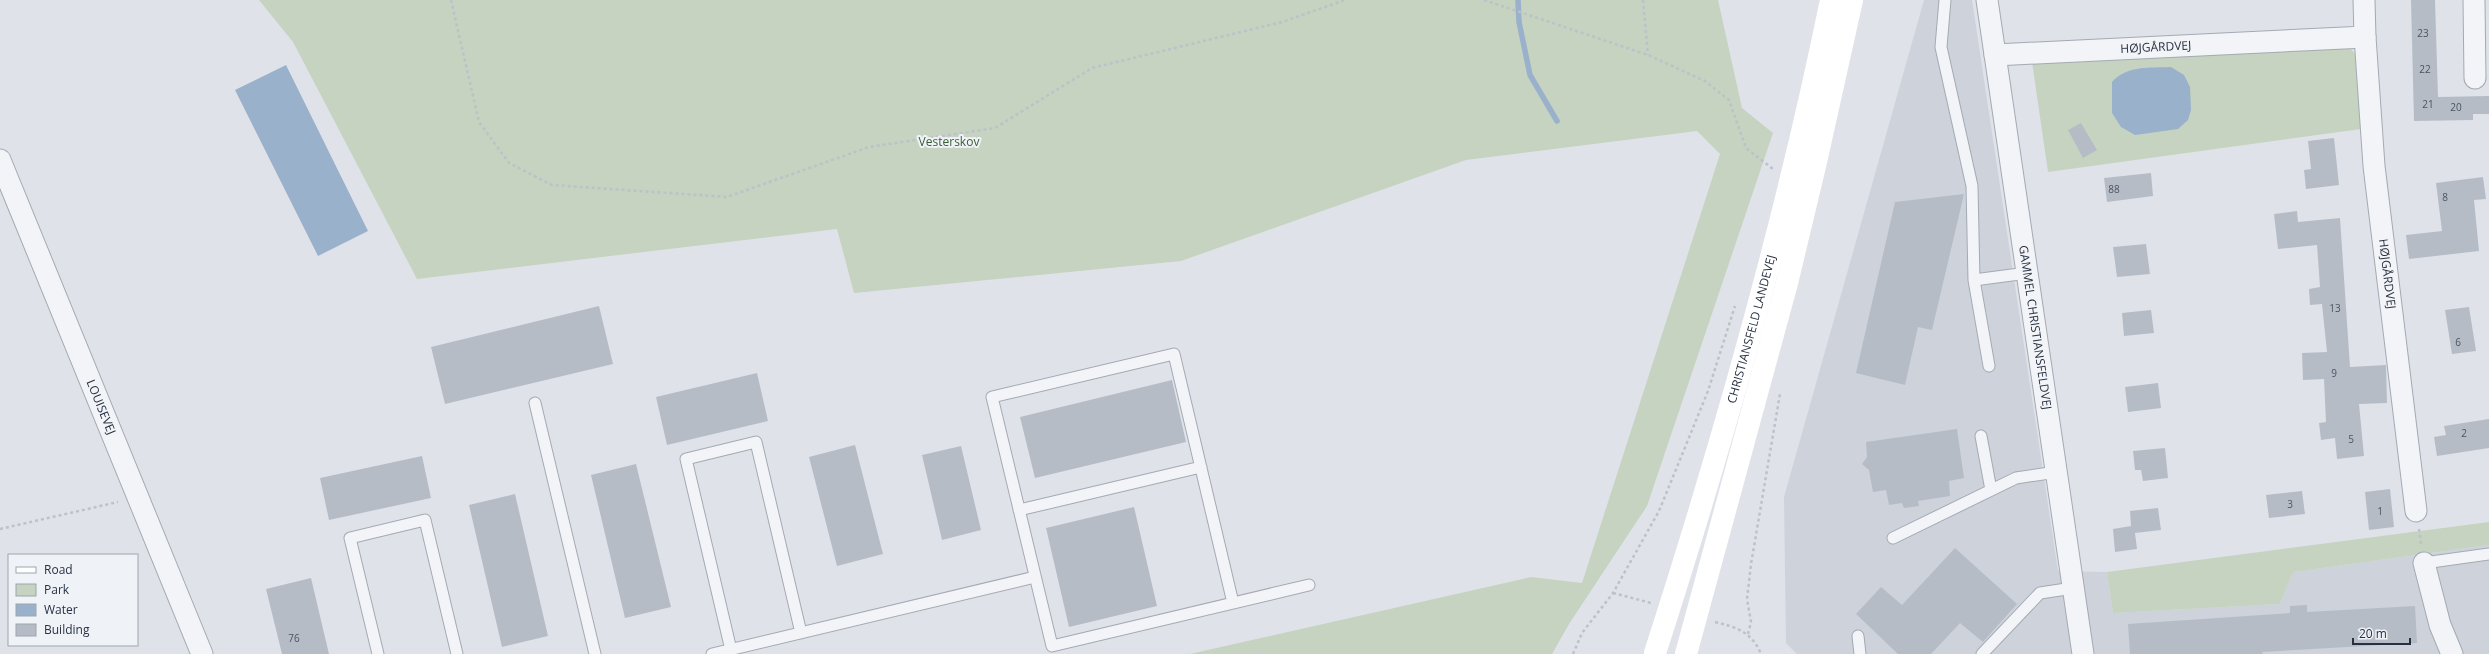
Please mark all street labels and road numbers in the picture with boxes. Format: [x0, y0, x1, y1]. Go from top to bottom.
street label: HØJGÅRDVEJ [2120, 36, 2192, 57]
street label: HØJGÅRDVEJ [2375, 238, 2400, 310]
street label: GAMMEL CHRISTIANSFELDVEJ [2015, 244, 2056, 411]
street label: CHRISTIANSFELD LANDEVEJ [1723, 253, 1779, 405]
street label: LOUISEVEJ [83, 377, 120, 437]

